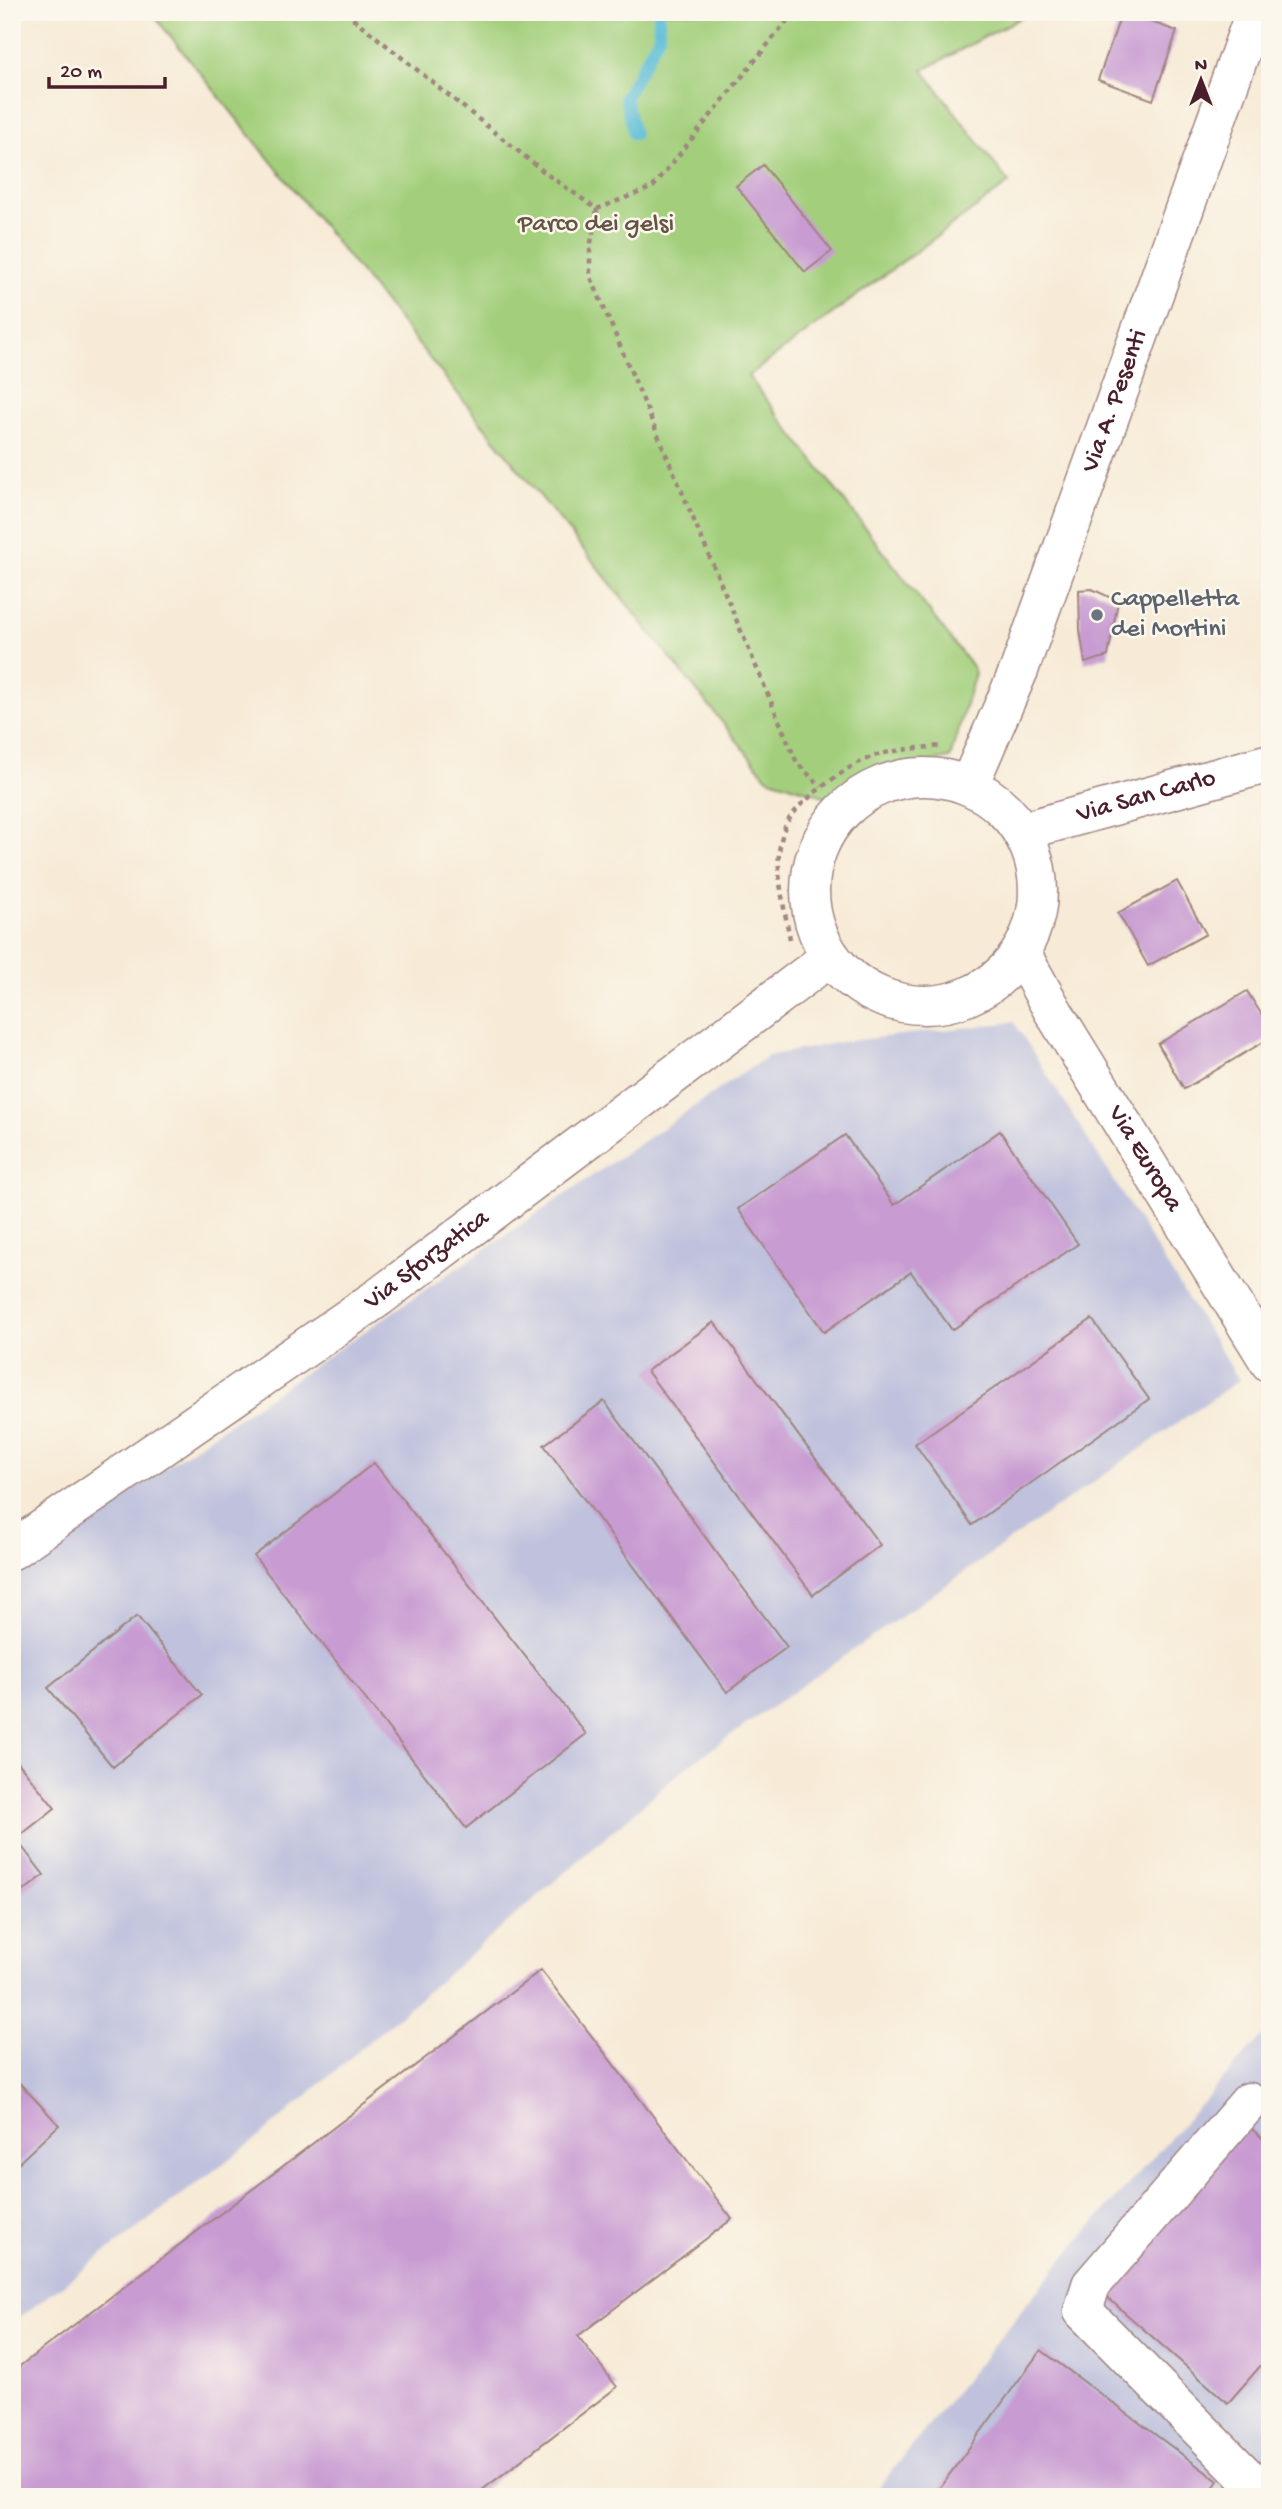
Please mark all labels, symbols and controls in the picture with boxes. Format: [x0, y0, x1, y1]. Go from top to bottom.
scale bar [49, 46, 164, 90]
north arrow [1166, 46, 1236, 116]
text: N [1195, 55, 1207, 78]
text: 20 m [60, 61, 102, 86]
park label: Parco dei gelsi [517, 210, 674, 241]
street label: Via A. Pesenti [1075, 325, 1155, 478]
place label: Cappelletta dei Mortini [1111, 585, 1241, 646]
marker: Cappelletta dei Mortini [1089, 607, 1105, 623]
street label: Via San Carlo [1073, 763, 1219, 831]
street label: Via Europa [1099, 1099, 1189, 1219]
street label: Via Sforzatica [358, 1203, 497, 1318]

